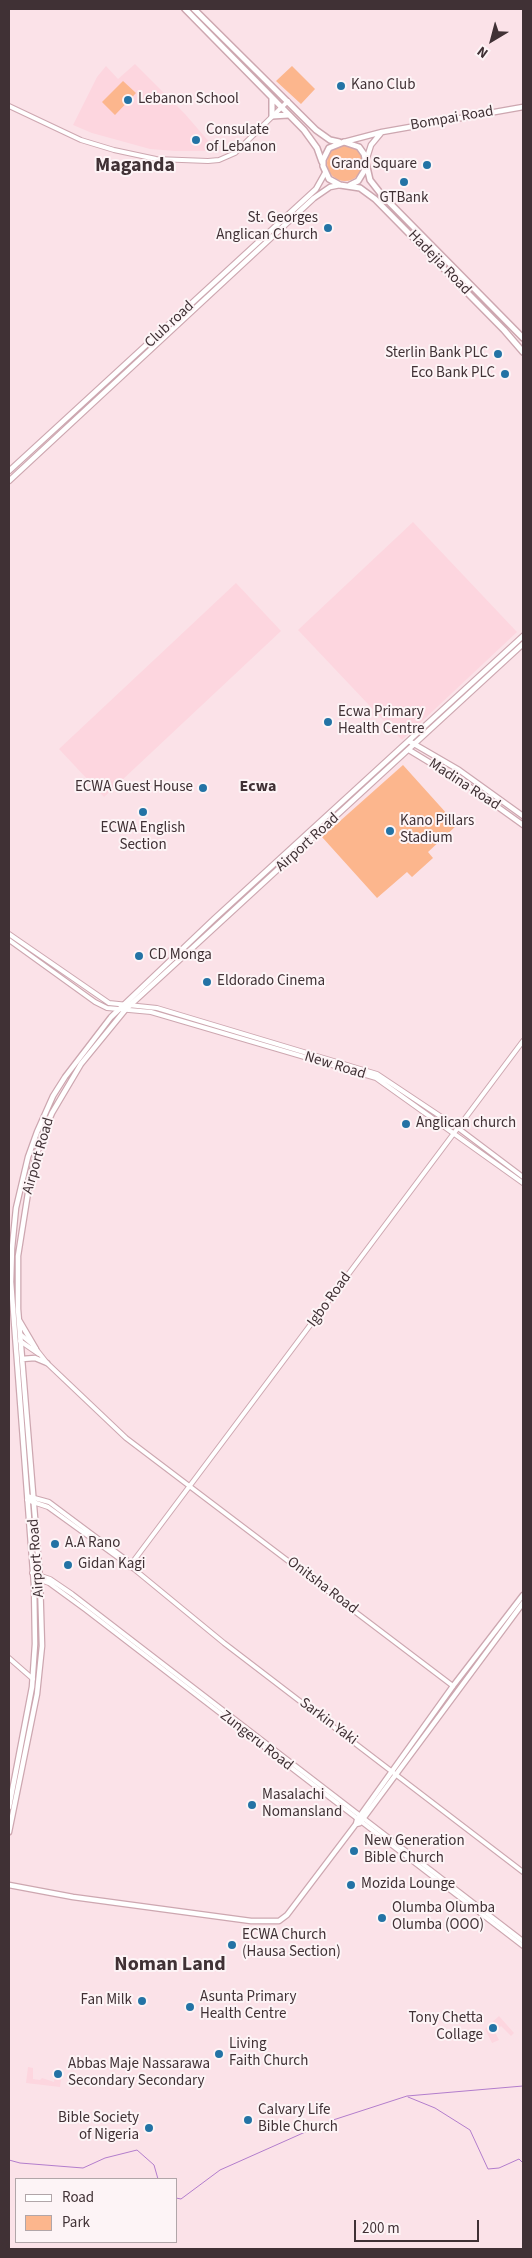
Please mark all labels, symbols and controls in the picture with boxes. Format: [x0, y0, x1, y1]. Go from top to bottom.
north arrow [467, 15, 517, 65]
text: N [473, 41, 493, 63]
place label: Kano Club [351, 77, 415, 95]
marker: Kano Club [335, 80, 347, 92]
place label: Lebanon School [138, 91, 239, 109]
marker: Lebanon School [122, 94, 134, 106]
street label: Bompai Road [409, 103, 495, 135]
place label: Consulate of Lebanon [206, 122, 276, 157]
marker: Consulate of Lebanon [190, 134, 202, 146]
district label: Maganda [95, 155, 175, 179]
place label: Grand Square [331, 156, 417, 174]
marker: Grand Square [421, 159, 433, 171]
marker: GTBank [398, 176, 410, 188]
place label: GTBank [379, 190, 429, 208]
place label: St. Georges Anglican Church [216, 210, 318, 245]
marker: St. Georges Anglican Church [322, 222, 334, 234]
street label: Hadejia Road [404, 227, 474, 299]
street label: Club road [142, 298, 198, 352]
place label: Sterlin Bank PLC [385, 345, 488, 363]
marker: Sterlin Bank PLC [492, 348, 504, 360]
place label: Eco Bank PLC [411, 365, 495, 383]
marker: Eco Bank PLC [499, 368, 511, 380]
place label: Ecwa Primary Health Centre [338, 704, 424, 739]
marker: Ecwa Primary Health Centre [322, 716, 334, 728]
street label: Madina Road [425, 755, 503, 815]
district label: Ecwa [240, 777, 276, 797]
place label: ECWA Guest House [75, 779, 193, 797]
marker: ECWA Guest House [197, 782, 209, 794]
marker: ECWA English Section [137, 806, 149, 818]
street label: Airport Road [273, 810, 343, 876]
place label: Kano Pillars Stadium [400, 813, 474, 848]
place label: ECWA English Section [101, 820, 185, 855]
marker: Kano Pillars Stadium [384, 825, 396, 837]
place label: CD Monga [149, 947, 212, 965]
marker: CD Monga [133, 950, 145, 962]
place label: Eldorado Cinema [217, 973, 325, 991]
marker: Eldorado Cinema [201, 976, 213, 988]
street label: New Road [302, 1048, 368, 1084]
place label: Anglican church [416, 1115, 516, 1133]
street label: Airport Road [19, 1116, 59, 1196]
marker: Anglican church [400, 1118, 412, 1130]
street label: Igbo Road [304, 1269, 356, 1331]
street label: Airport Road [25, 1518, 49, 1598]
place label: A.A Rano [65, 1535, 120, 1553]
marker: A.A Rano [49, 1538, 61, 1550]
street label: Onitsha Road [283, 1554, 361, 1618]
place label: Gidan Kagi [78, 1556, 146, 1574]
marker: Gidan Kagi [62, 1559, 74, 1571]
street label: Sarkin Yaki [295, 1694, 361, 1750]
street label: Zungeru Road [216, 1707, 296, 1775]
place label: Masalachi Nomansland [262, 1787, 342, 1822]
marker: Masalachi Nomansland [246, 1799, 258, 1811]
place label: New Generation Bible Church [364, 1833, 465, 1868]
marker: New Generation Bible Church [348, 1845, 360, 1857]
place label: Mozida Lounge [361, 1876, 455, 1894]
marker: Mozida Lounge [345, 1879, 357, 1891]
place label: Olumba Olumba Olumba (OOO) [392, 1900, 495, 1935]
marker: Olumba Olumba Olumba (OOO) [376, 1912, 388, 1924]
place label: ECWA Church (Hausa Section) [242, 1927, 341, 1962]
marker: ECWA Church (Hausa Section) [226, 1939, 238, 1951]
district label: Noman Land [114, 1954, 226, 1978]
place label: Asunta Primary Health Centre [200, 1989, 296, 2024]
place label: Fan Milk [80, 1992, 132, 2010]
marker: Fan Milk [136, 1995, 148, 2007]
marker: Asunta Primary Health Centre [184, 2001, 196, 2013]
place label: Tony Chetta Collage [409, 2010, 483, 2045]
marker: Tony Chetta Collage [487, 2022, 499, 2034]
place label: Living Faith Church [229, 2036, 308, 2071]
marker: Living Faith Church [213, 2048, 225, 2060]
place label: Abbas Maje Nassarawa Secondary Secondary [68, 2056, 210, 2091]
marker: Abbas Maje Nassarawa Secondary Secondary [52, 2068, 64, 2080]
place label: Calvary Life Bible Church [258, 2102, 338, 2137]
place label: Bible Society of Nigeria [58, 2110, 139, 2145]
marker: Calvary Life Bible Church [242, 2114, 254, 2126]
marker: Bible Society of Nigeria [143, 2122, 155, 2134]
legend [15, 2178, 178, 2243]
text: Road [62, 2187, 94, 2208]
scale bar [357, 2210, 482, 2242]
text: Park [62, 2212, 90, 2233]
text: 200 m [362, 2218, 400, 2239]

